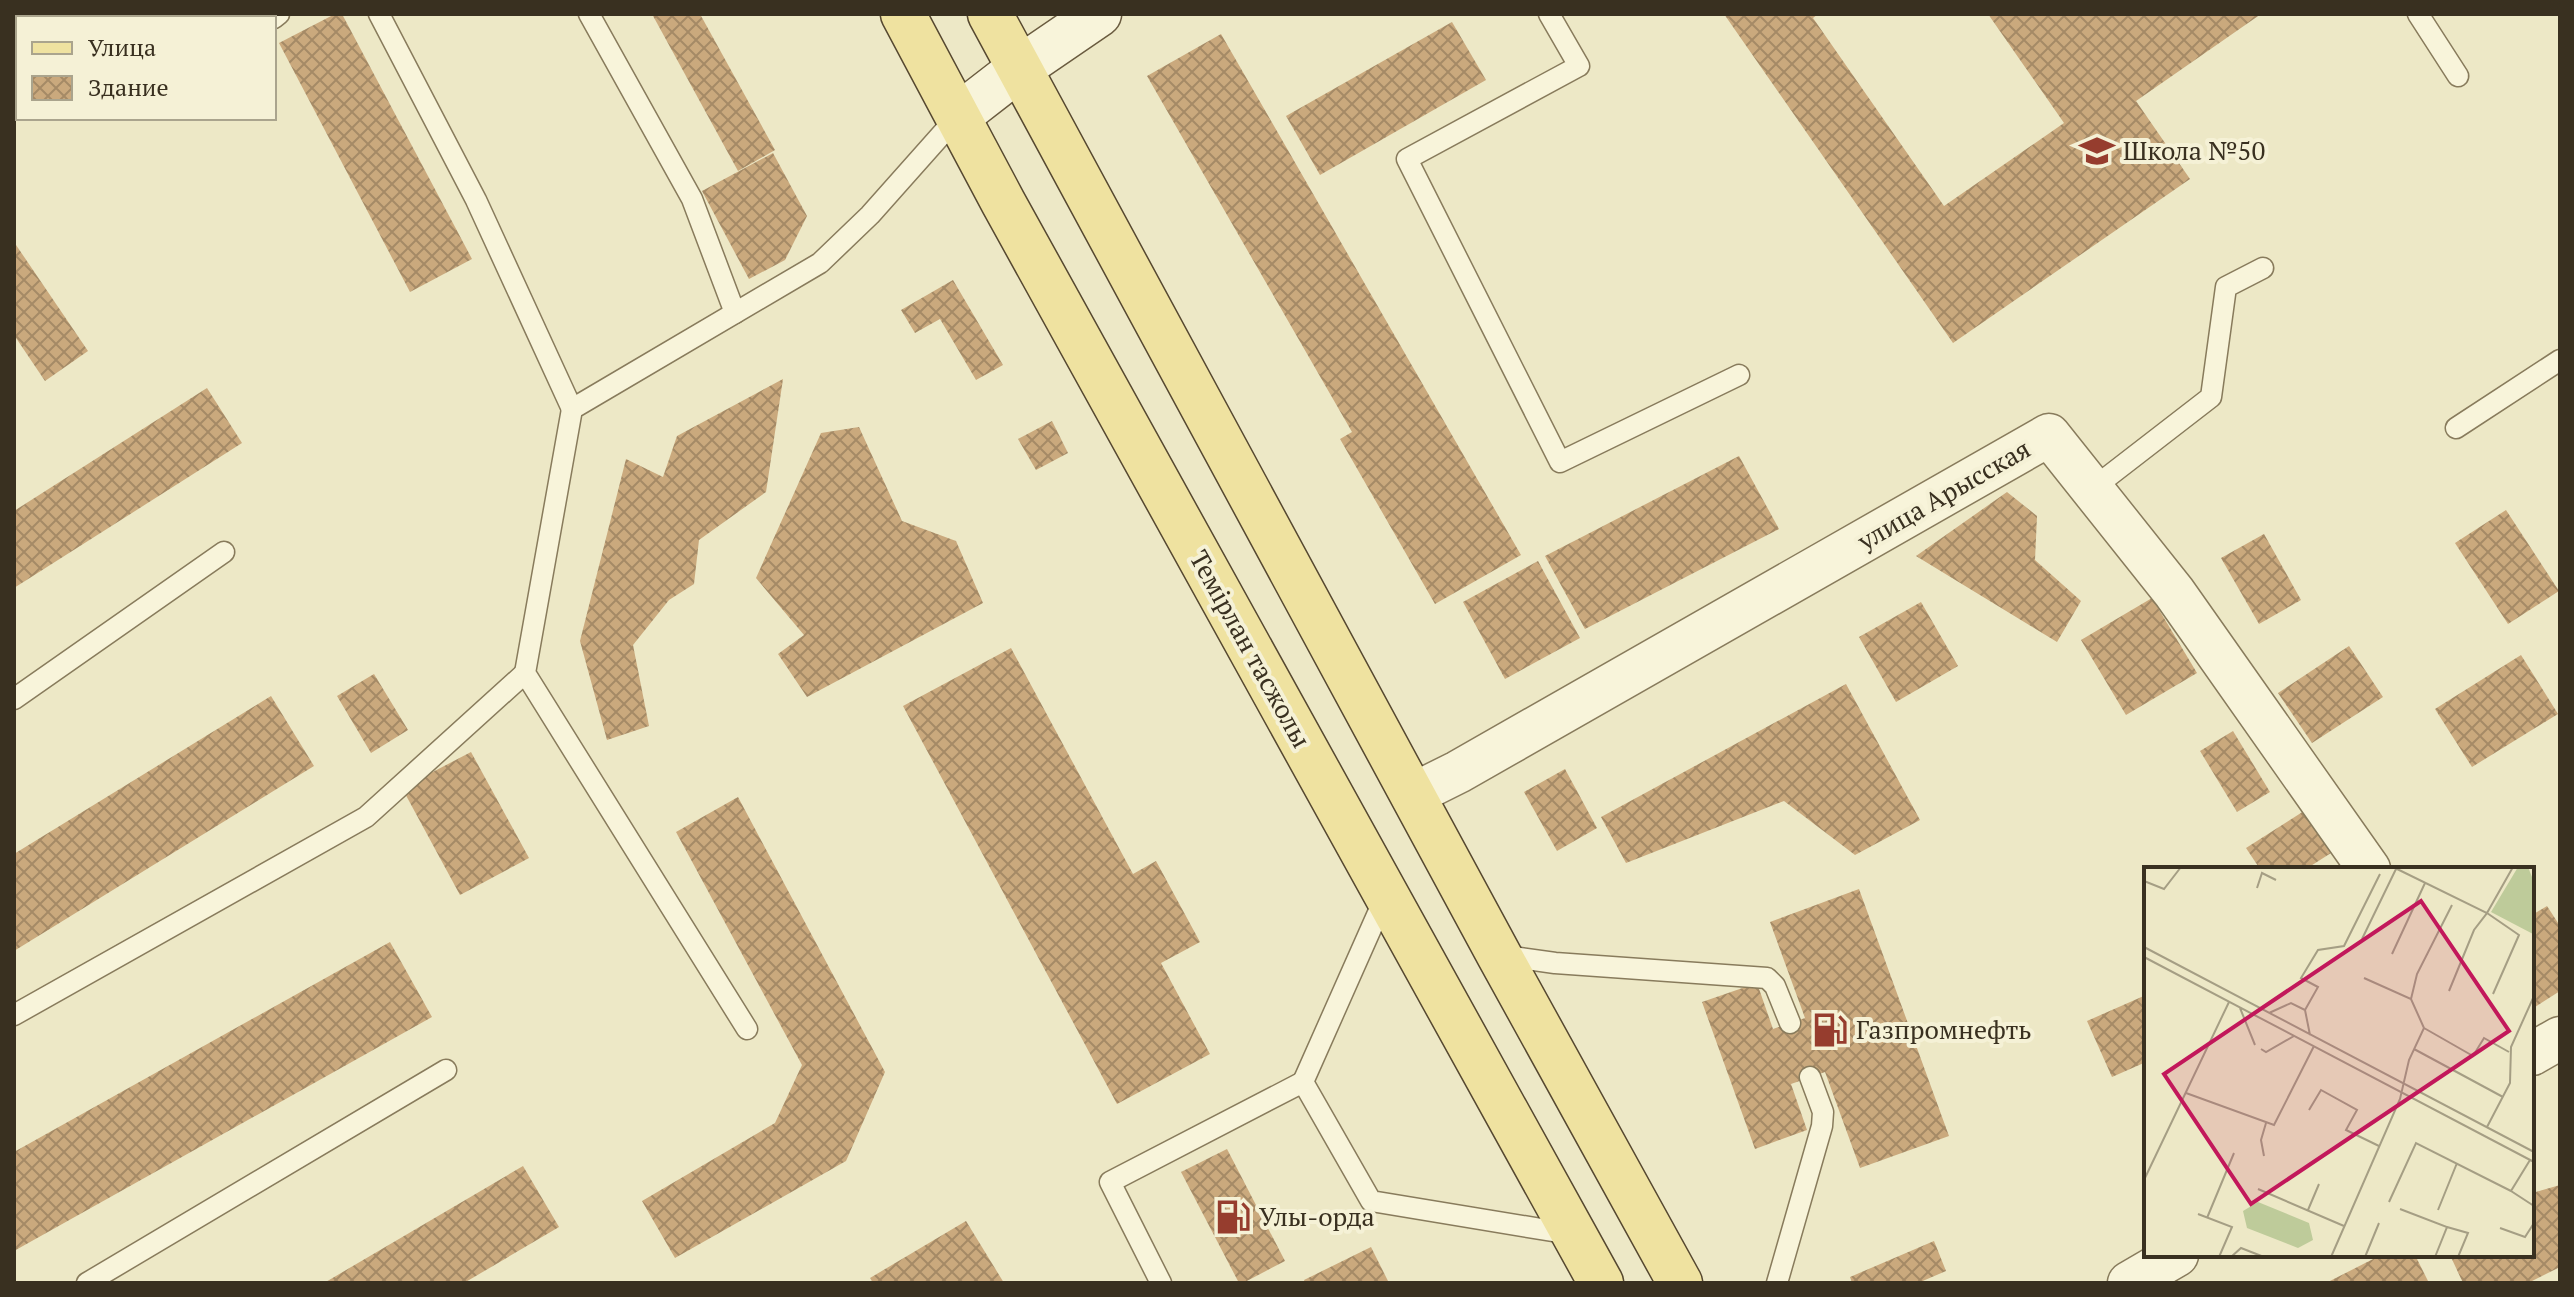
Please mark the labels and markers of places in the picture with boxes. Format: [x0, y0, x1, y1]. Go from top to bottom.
school or university icon: Школа №50 [2078, 132, 2116, 170]
place label: Школа №50 [2123, 133, 2265, 167]
fuel station icon: Газпромнефть [1811, 1011, 1849, 1049]
place label: Газпромнефть [1856, 1012, 2032, 1046]
fuel station icon: Улы-орда [1214, 1198, 1252, 1236]
place label: Улы-орда [1259, 1199, 1375, 1233]

